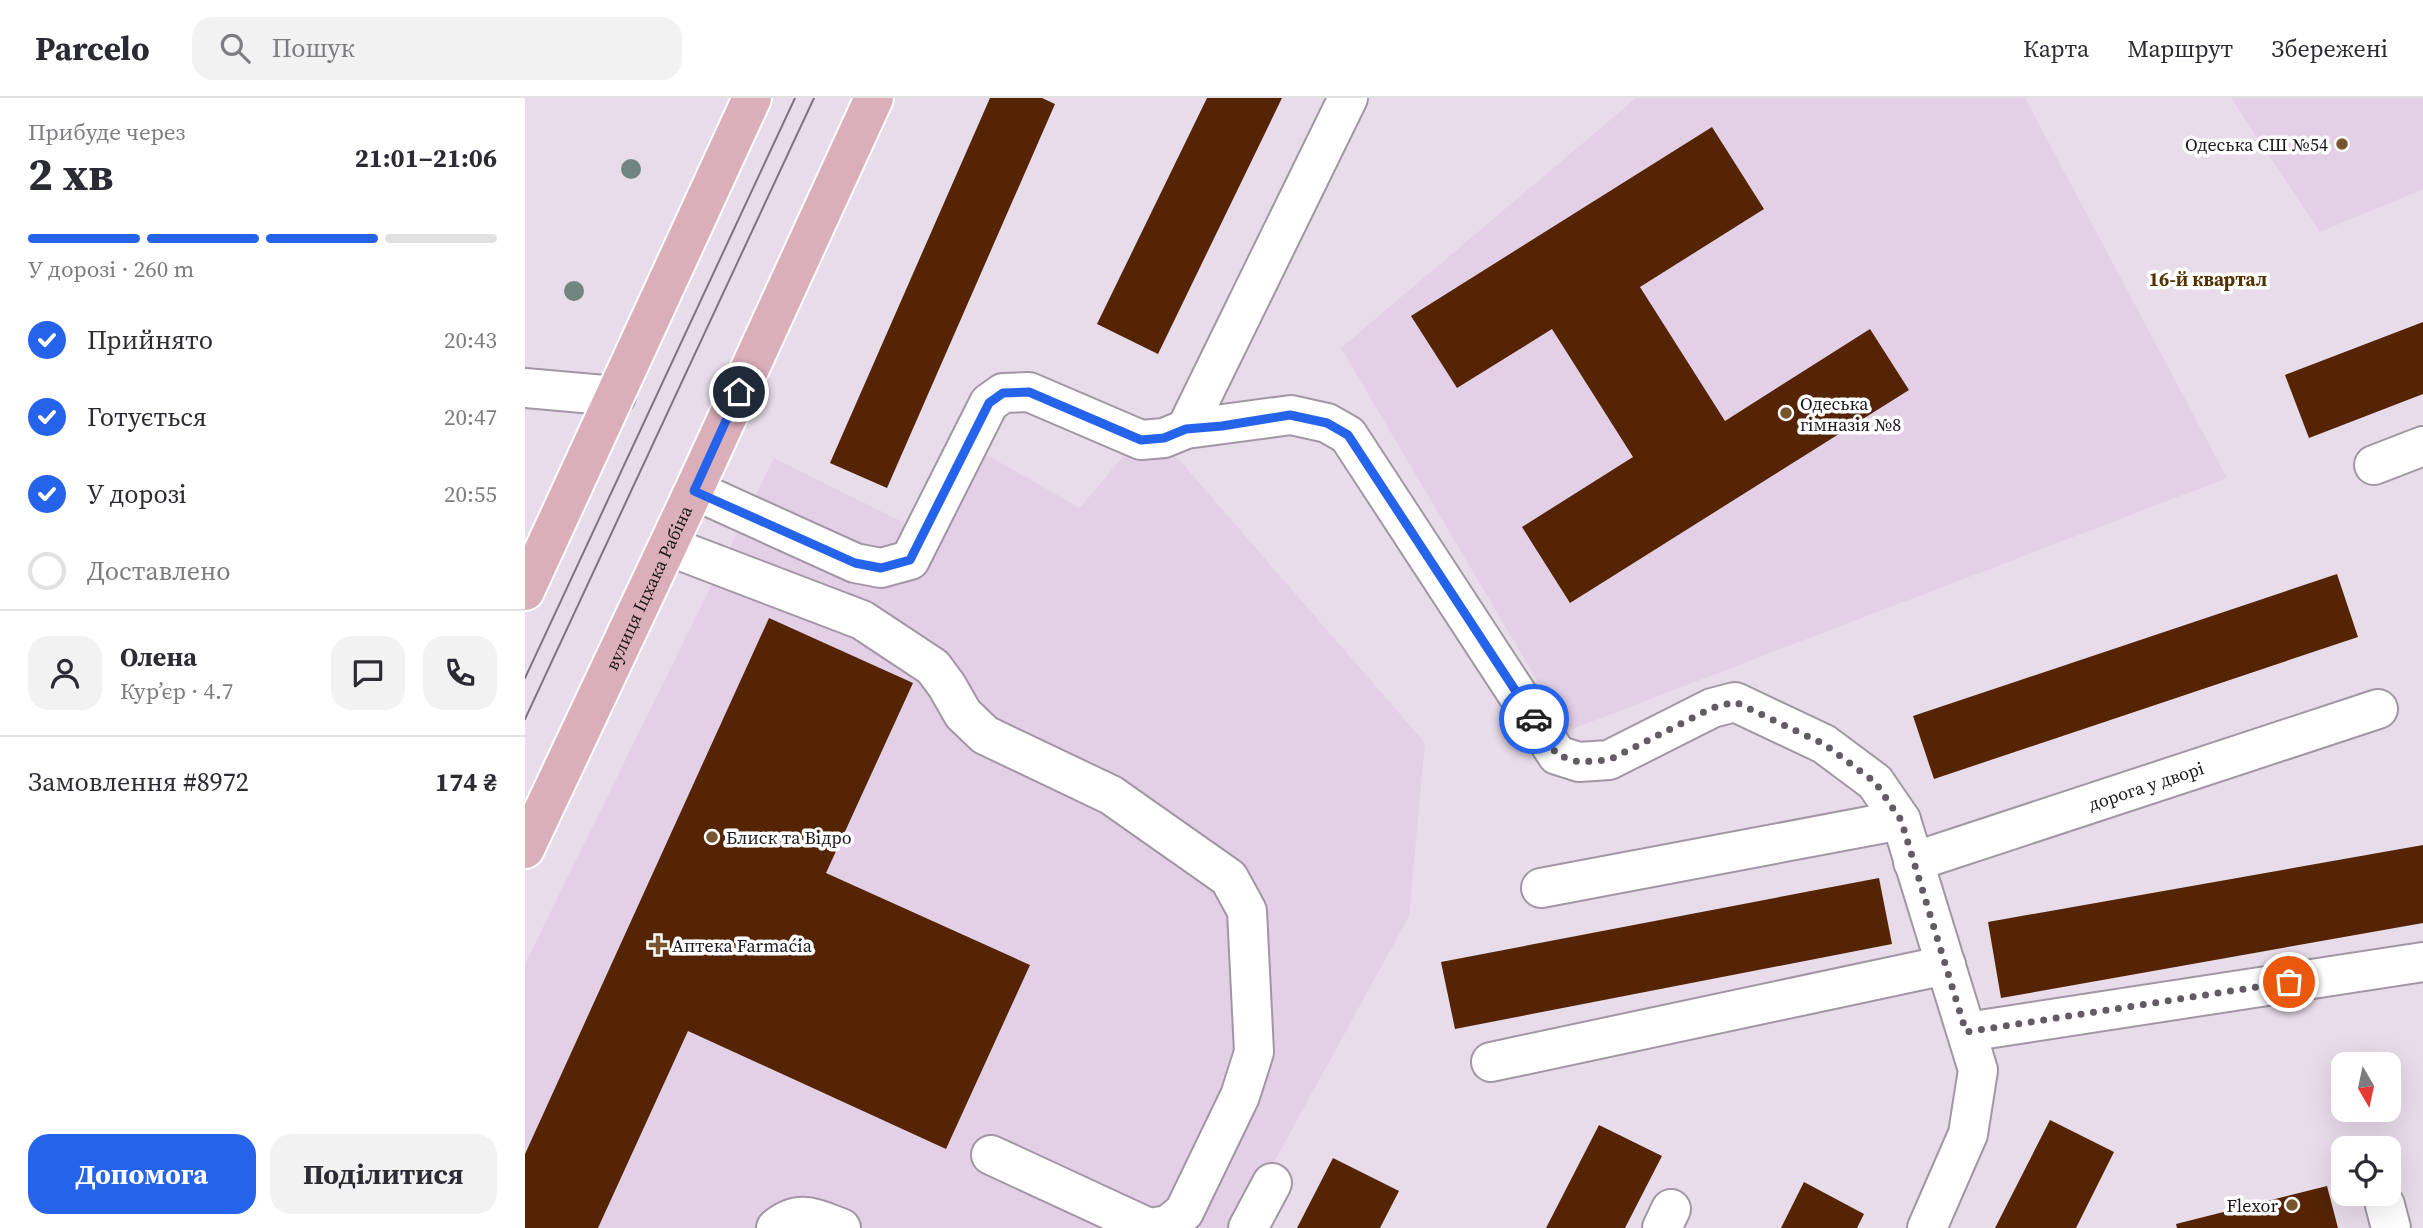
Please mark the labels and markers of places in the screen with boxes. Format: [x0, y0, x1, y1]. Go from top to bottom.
place label: Одеська СШ №54 [2185, 132, 2328, 157]
marker: Одеська СШ №54 [2334, 136, 2350, 152]
pin [709, 362, 769, 422]
place label: Одеська гімназія №8 [1800, 391, 1901, 437]
marker: Одеська гімназія №8 [1778, 405, 1794, 421]
place label: Блиск та Відро [726, 825, 852, 850]
marker: Блиск та Відро [704, 829, 720, 845]
place label: Аптека Farmaćia [672, 933, 813, 958]
marker: Аптека Farmaćia [650, 937, 666, 953]
pin [2259, 952, 2319, 1012]
place label: Flexor [2226, 1193, 2278, 1218]
marker: Flexor [2284, 1197, 2300, 1213]

